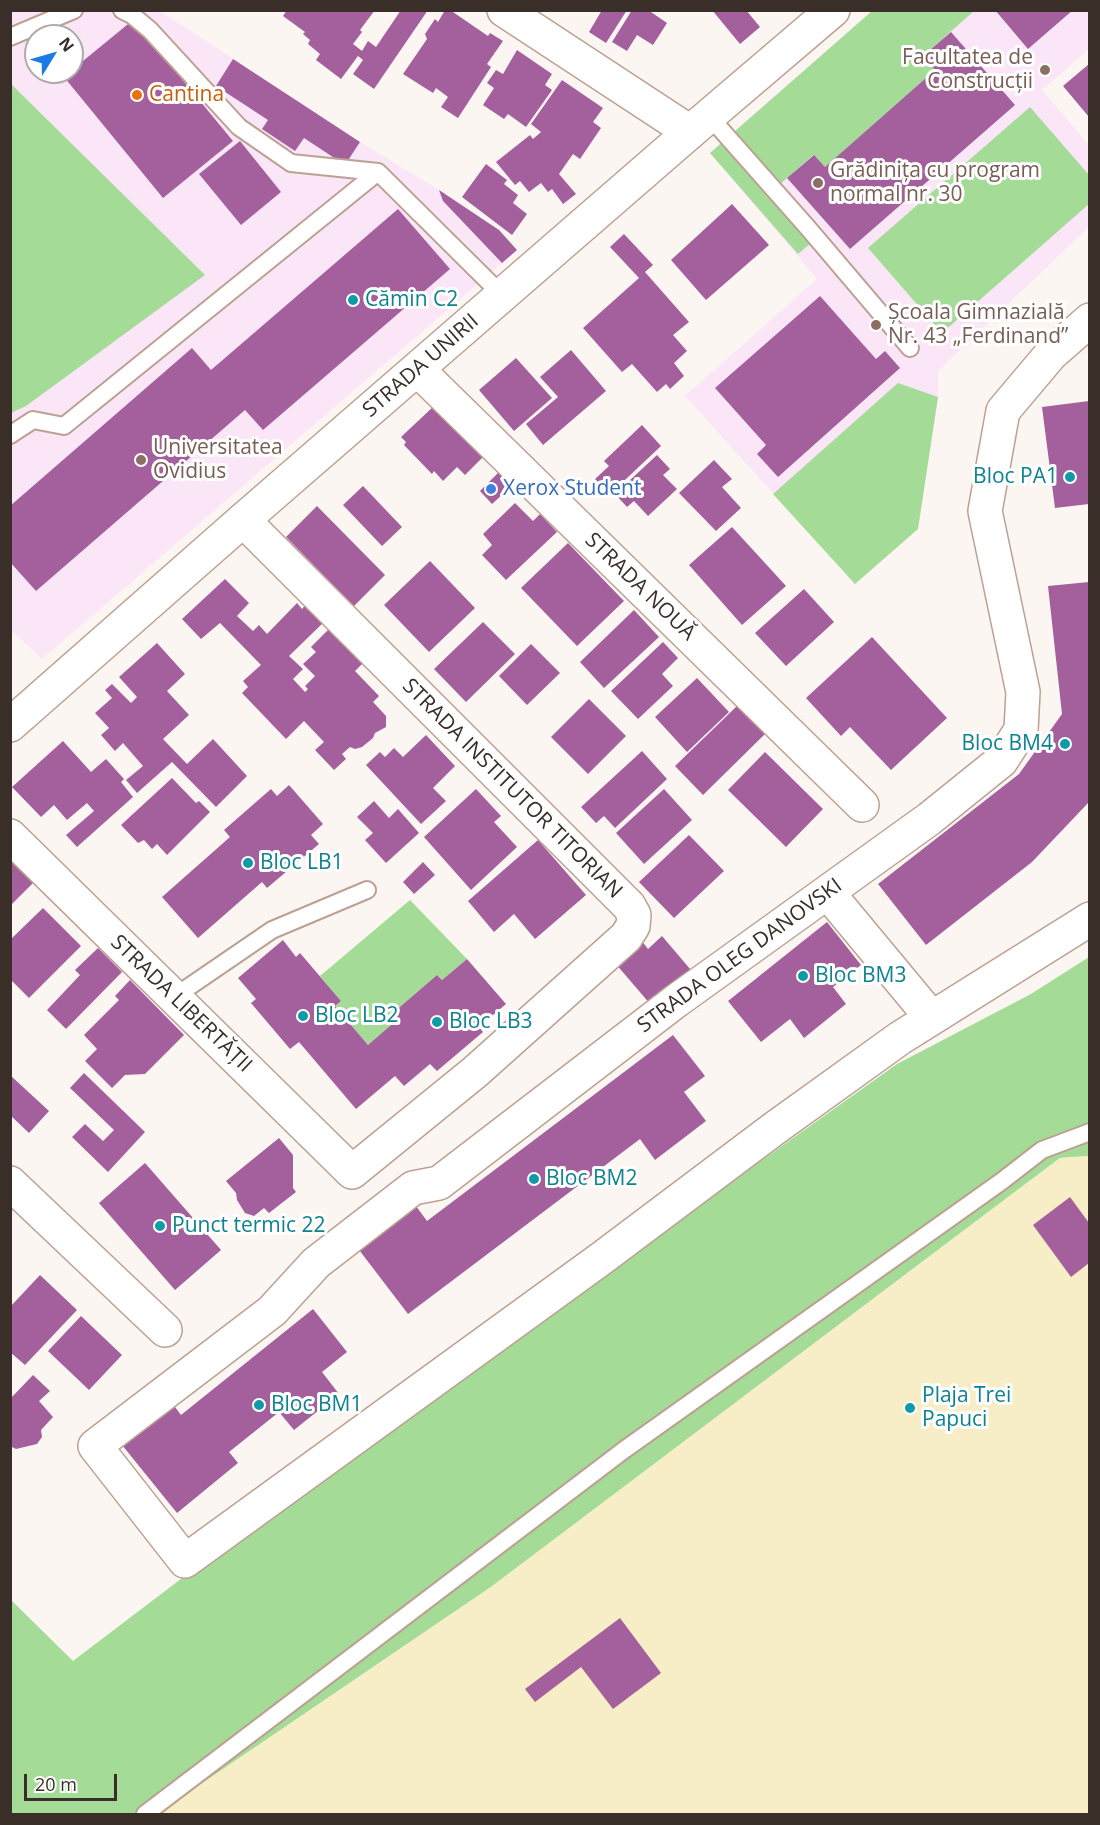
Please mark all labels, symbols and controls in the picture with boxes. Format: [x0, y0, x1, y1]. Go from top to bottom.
north arrow [24, 24, 84, 84]
text: N [54, 33, 79, 56]
place label: Facultatea de Construcții [902, 45, 1033, 95]
marker: Facultatea de Construcții [1038, 63, 1052, 77]
place label: Cantina [149, 82, 224, 108]
marker: Cantina [130, 88, 144, 102]
place label: Grădinița cu program normal nr. 30 [830, 158, 1040, 208]
marker: Grădinița cu program normal nr. 30 [811, 176, 825, 190]
place label: Cămin C2 [365, 287, 458, 313]
marker: Cămin C2 [346, 293, 360, 307]
place label: Școala Gimnazială Nr. 43 „Ferdinand” [888, 300, 1068, 350]
street label: STRADA UNIRII [358, 309, 484, 423]
marker: Școala Gimnazială Nr. 43 „Ferdinand” [869, 318, 883, 332]
place label: Universitatea Ovidius [153, 435, 283, 485]
marker: Universitatea Ovidius [134, 453, 148, 467]
place label: Bloc PA1 [973, 464, 1058, 490]
marker: Bloc PA1 [1063, 470, 1077, 484]
place label: Xerox Student [503, 476, 641, 502]
marker: Xerox Student [484, 482, 498, 496]
street label: STRADA NOUĂ [579, 528, 701, 646]
street label: STRADA INSTITUTOR TITORIAN [397, 674, 627, 904]
place label: Bloc BM4 [962, 731, 1053, 757]
marker: Bloc BM4 [1058, 737, 1072, 751]
place label: Bloc LB1 [260, 850, 344, 876]
marker: Bloc LB1 [241, 856, 255, 870]
street label: STRADA OLEG DANOVSKI [633, 873, 847, 1039]
street label: STRADA LIBERTĂȚII [105, 930, 257, 1078]
place label: Bloc BM3 [815, 963, 906, 989]
marker: Bloc BM3 [796, 969, 810, 983]
place label: Bloc LB2 [315, 1003, 399, 1029]
marker: Bloc LB2 [296, 1009, 310, 1023]
place label: Bloc LB3 [449, 1009, 533, 1035]
marker: Bloc LB3 [430, 1015, 444, 1029]
place label: Bloc BM2 [546, 1166, 637, 1192]
marker: Bloc BM2 [527, 1172, 541, 1186]
place label: Punct termic 22 [172, 1213, 326, 1239]
marker: Punct termic 22 [153, 1219, 167, 1233]
place label: Plaja Trei Papuci [922, 1383, 1011, 1433]
place label: Bloc BM1 [271, 1392, 362, 1418]
marker: Bloc BM1 [252, 1398, 266, 1412]
marker: Plaja Trei Papuci [903, 1401, 917, 1415]
scale bar [27, 1762, 120, 1800]
text: 20 m [35, 1772, 77, 1796]

